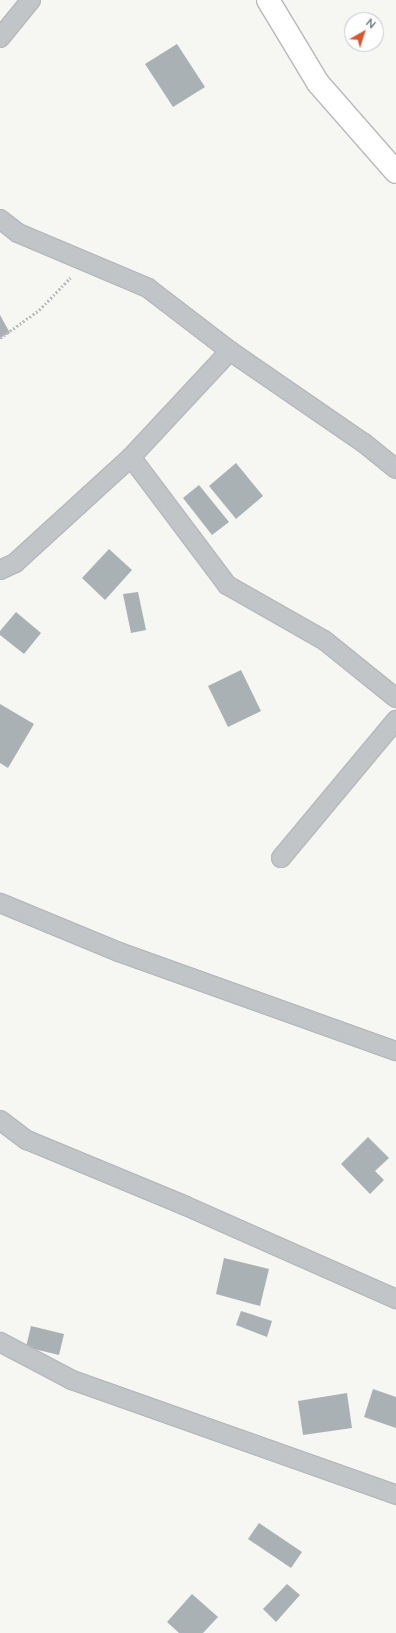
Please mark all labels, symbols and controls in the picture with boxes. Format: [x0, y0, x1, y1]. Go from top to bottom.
north arrow [344, 12, 384, 52]
text: N [364, 15, 379, 31]

